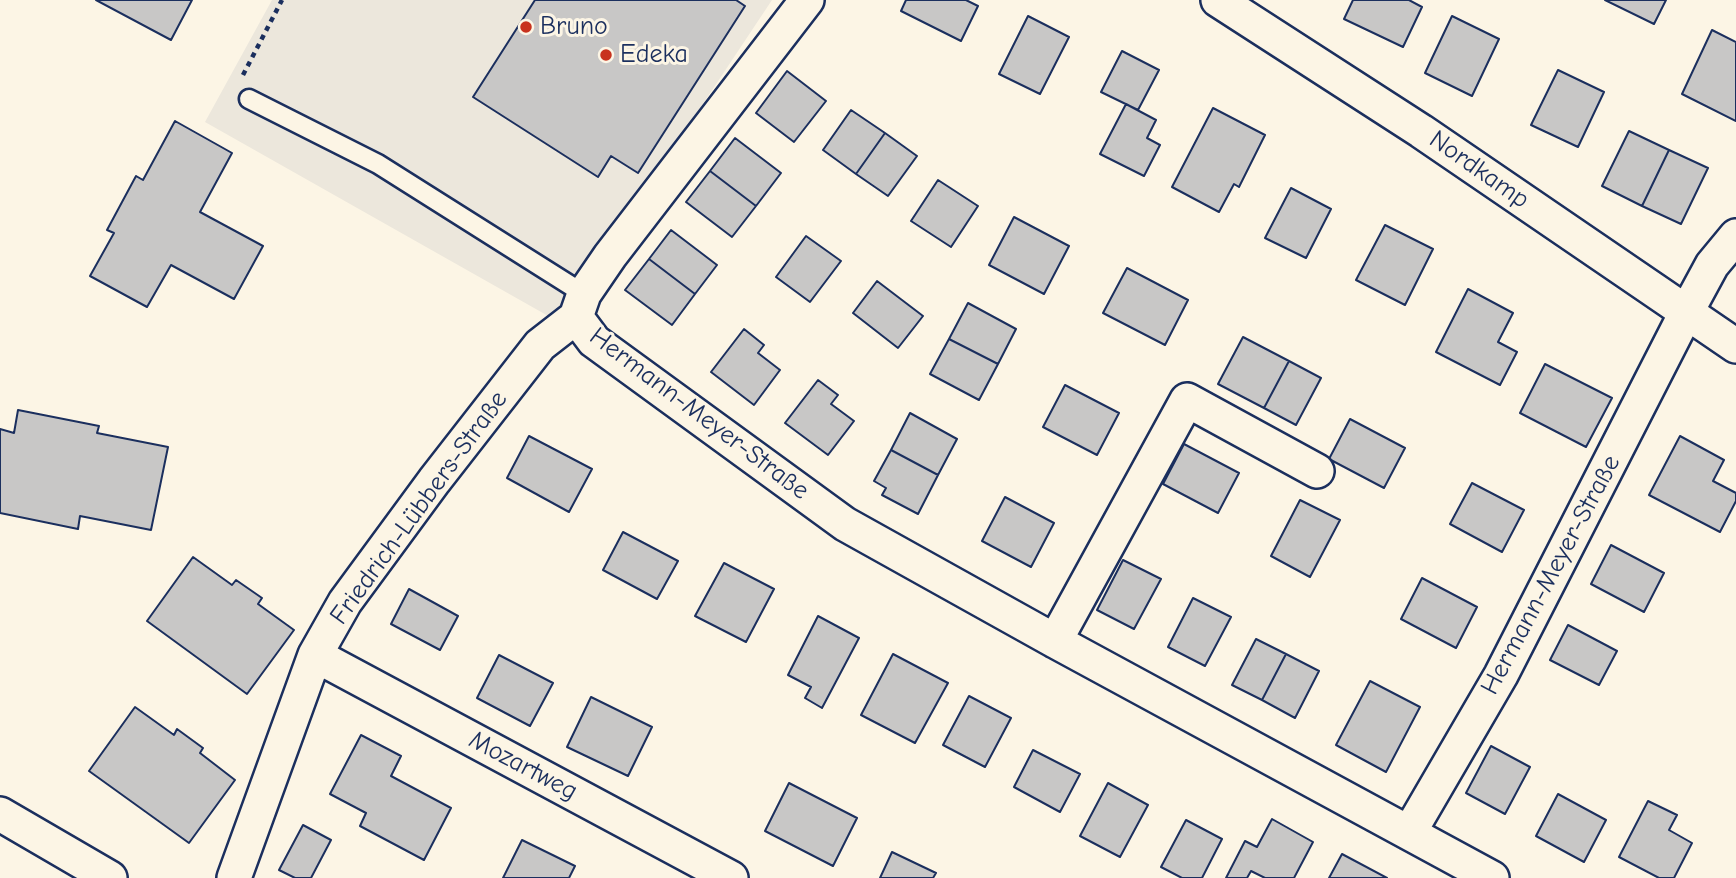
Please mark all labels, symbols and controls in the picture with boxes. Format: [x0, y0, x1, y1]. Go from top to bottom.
place label: Bruno [540, 11, 608, 43]
marker: Bruno [518, 19, 534, 35]
place label: Edeka [620, 39, 688, 71]
marker: Edeka [598, 47, 614, 63]
street label: Nordkamp [1423, 124, 1535, 216]
street label: Hermann-Meyer-Straße [583, 321, 815, 507]
street label: Friedrich-Lübbers-Straße [324, 385, 514, 631]
street label: Hermann-Meyer-Straße [1475, 450, 1627, 700]
street label: Mozartweg [463, 724, 583, 808]

